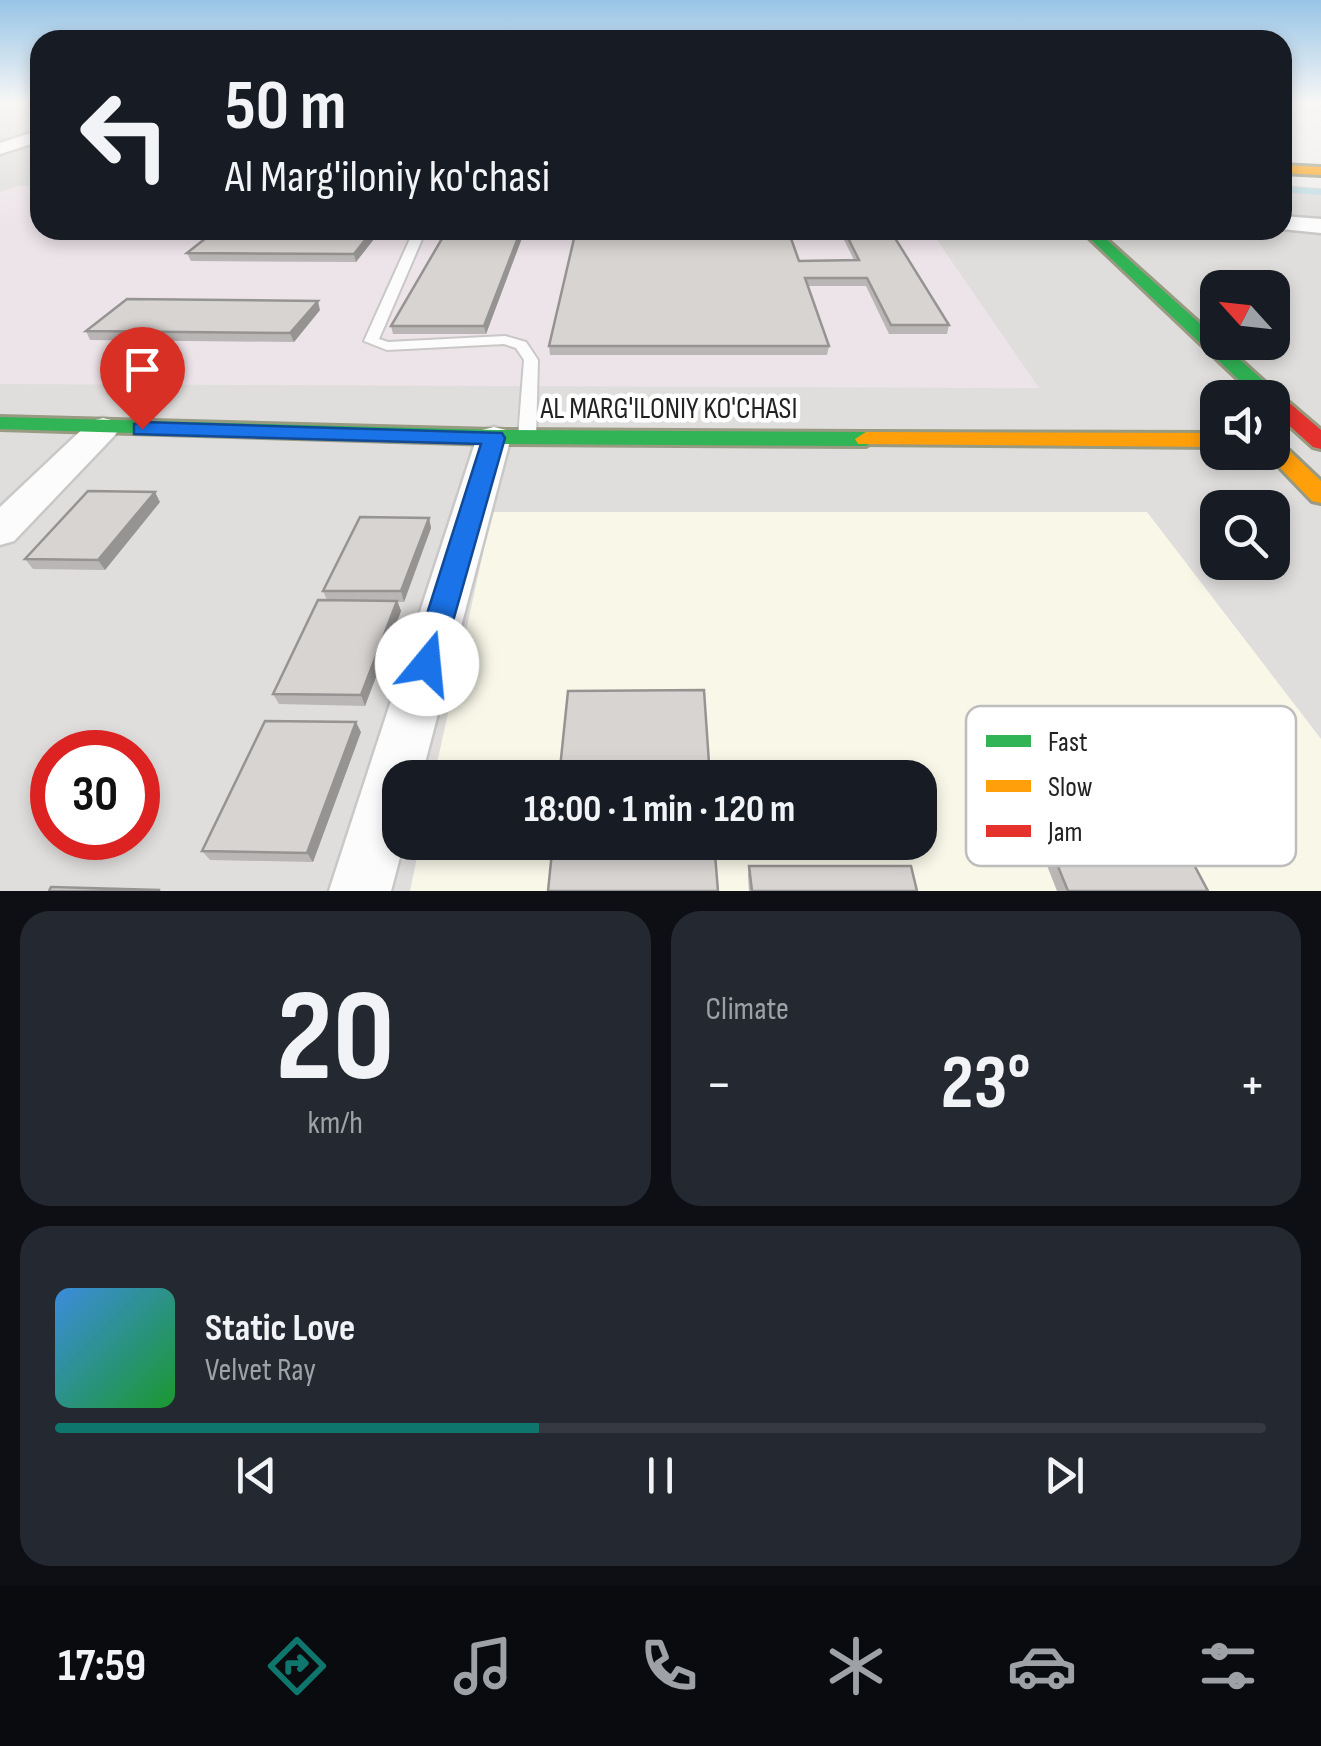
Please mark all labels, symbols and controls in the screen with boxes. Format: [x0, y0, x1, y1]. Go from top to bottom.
text: 50 m [225, 65, 346, 149]
icon: left [60, 70, 190, 200]
text: Al Marg'iloniy ko'chasi [225, 150, 550, 205]
north arrow [1200, 270, 1290, 360]
map controls [1200, 270, 1290, 580]
pin [100, 327, 185, 430]
icon: arrive [115, 342, 170, 397]
button: sound [1200, 380, 1290, 470]
street label: AL MARG'ILONIY KO'CHASI [539, 391, 798, 427]
button: search [1200, 490, 1290, 580]
position arrow [375, 612, 479, 716]
legend [966, 706, 1296, 866]
text: Fast [1048, 726, 1087, 759]
speed limit sign: 30 [30, 730, 160, 860]
text: Slow [1048, 771, 1093, 804]
text: 18:00 · 1 min · 120 m [524, 787, 795, 832]
text: Jam [1047, 816, 1083, 849]
text: 20 [276, 961, 395, 1117]
text: Climate [706, 990, 789, 1029]
text: 23° [941, 1039, 1031, 1130]
text: − [706, 1052, 732, 1119]
text: + [1239, 1052, 1266, 1119]
text: km/h [308, 1104, 363, 1143]
text: Static Love [205, 1306, 355, 1351]
text: Velvet Ray [205, 1351, 316, 1390]
icon: previous [229, 1448, 284, 1503]
icon: pause [633, 1448, 688, 1503]
icon: next [1037, 1448, 1092, 1503]
icon: directions [262, 1631, 332, 1701]
icon: music [448, 1631, 518, 1701]
icon: phone [634, 1631, 704, 1701]
icon: climate [821, 1631, 891, 1701]
icon: car [1007, 1631, 1077, 1701]
icon: filters [1193, 1631, 1263, 1701]
text: 17:59 [58, 1639, 146, 1694]

